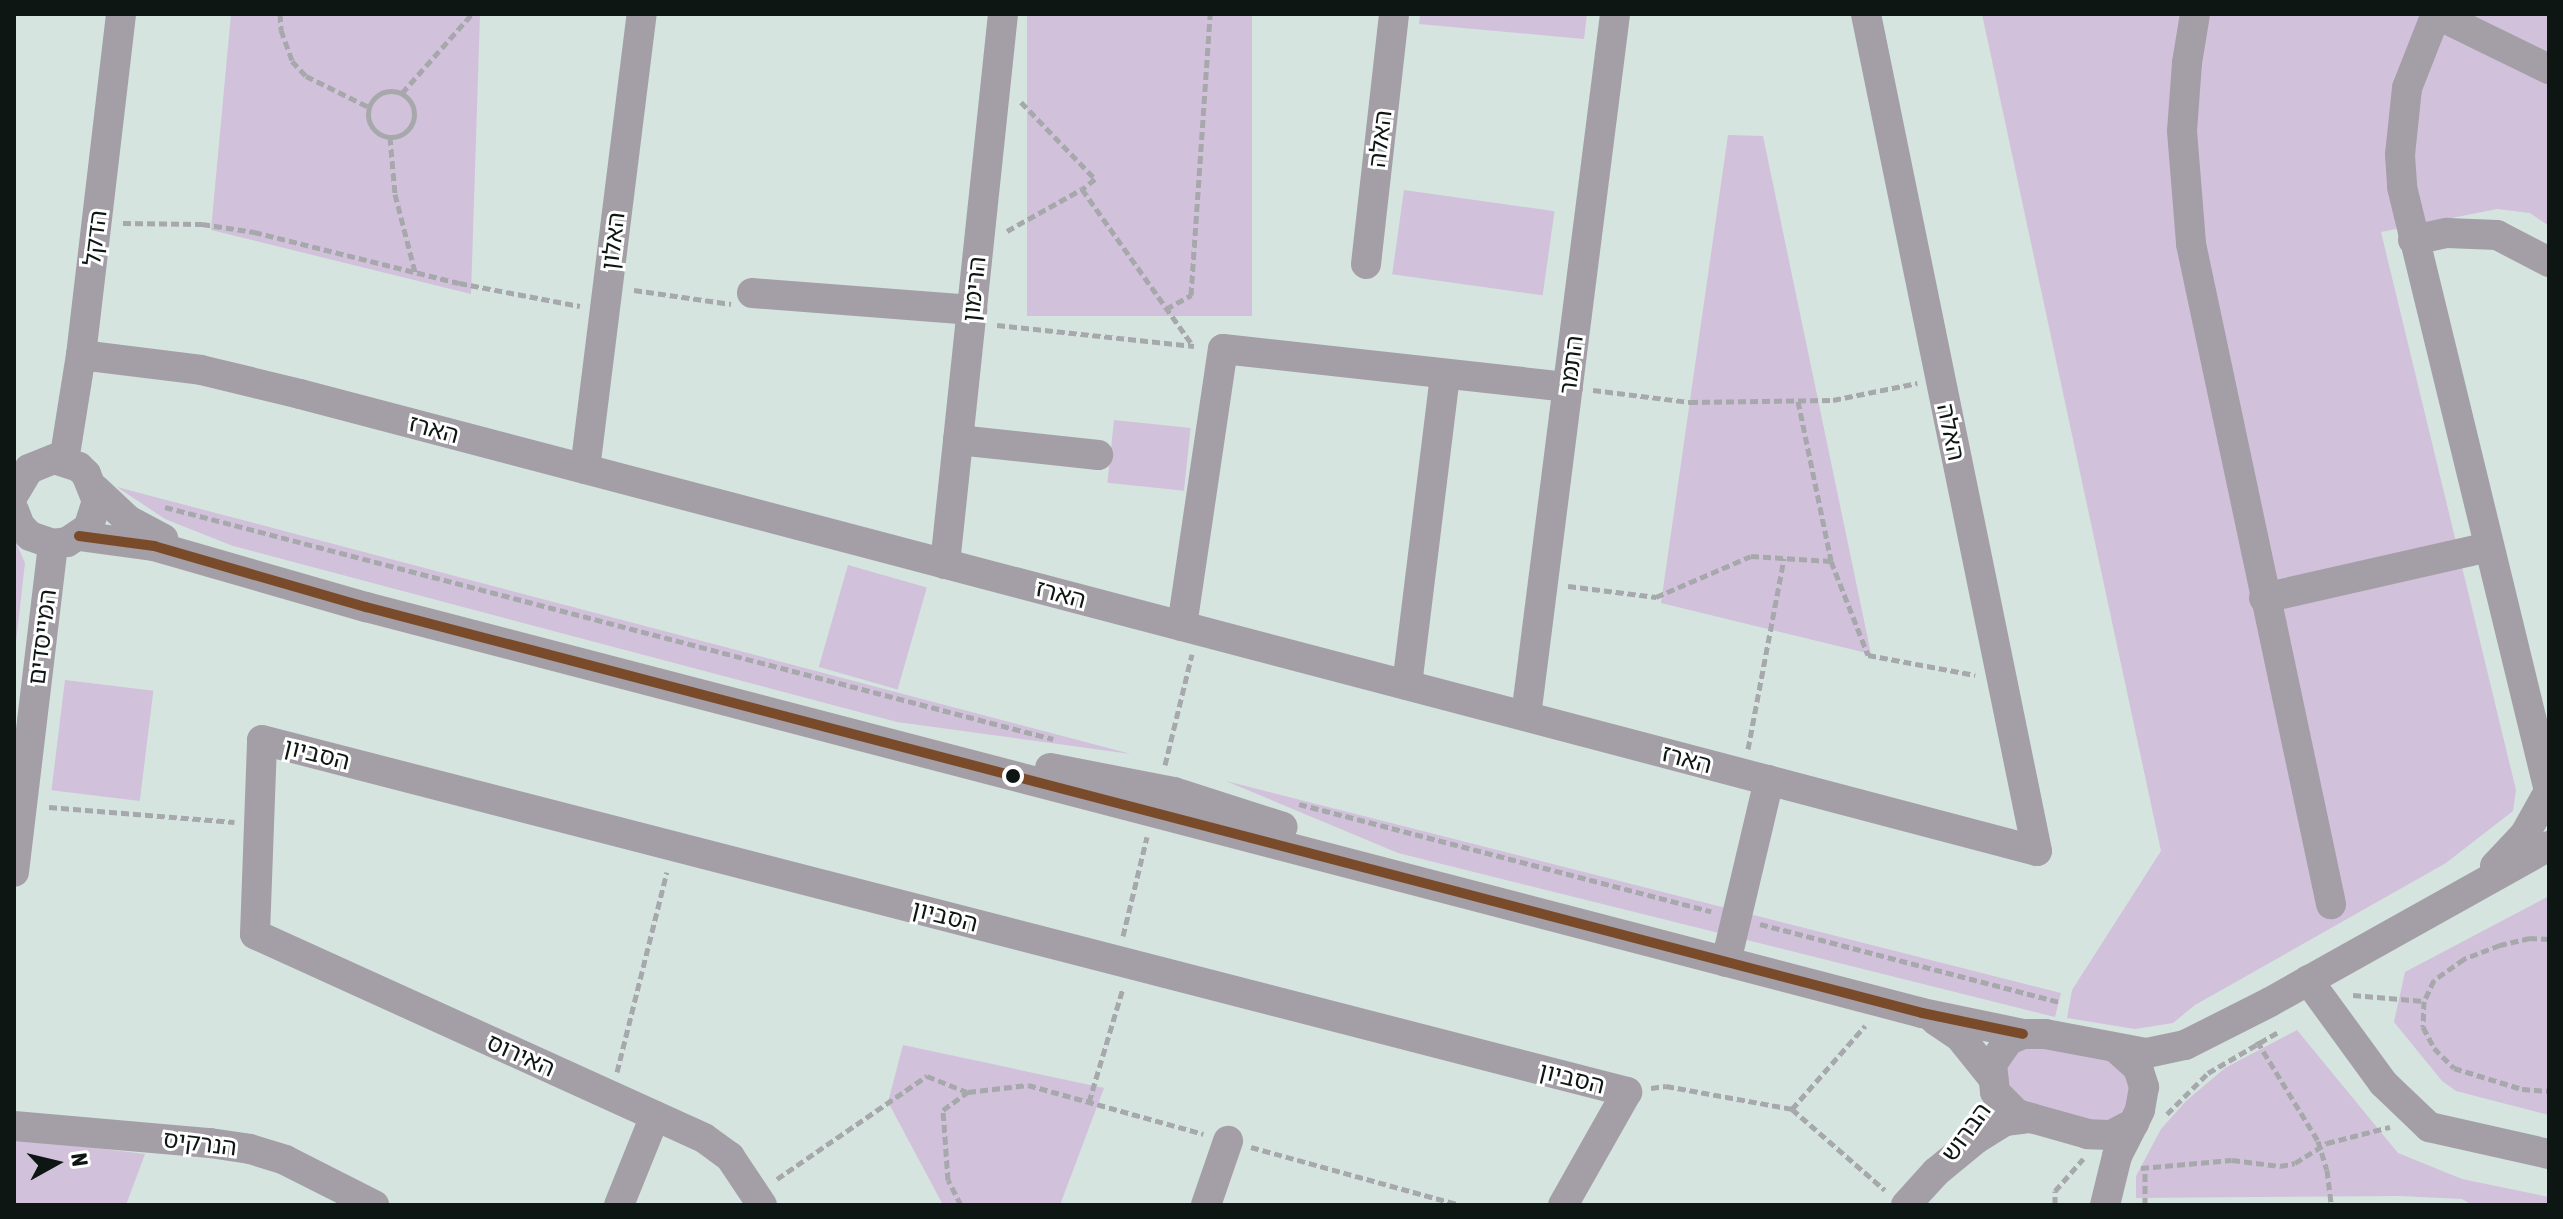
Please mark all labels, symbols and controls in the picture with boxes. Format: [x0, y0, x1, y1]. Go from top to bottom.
street label: האלה [1362, 109, 1398, 169]
street label: הדקל [77, 209, 113, 267]
street label: האלון [595, 211, 631, 271]
street label: הרימון [956, 255, 992, 323]
street label: התמר [1553, 334, 1589, 396]
street label: האלה [1931, 401, 1971, 463]
street label: הארז [406, 409, 462, 449]
street label: הארז [1033, 574, 1089, 614]
street label: המייסדים [22, 588, 62, 686]
street label: הסביון [281, 732, 353, 776]
street label: הארז [1659, 739, 1715, 779]
unlabelled marker [1005, 768, 1021, 784]
street label: הסביון [909, 894, 981, 938]
street label: האירוס [483, 1027, 559, 1083]
street label: הסביון [1536, 1056, 1608, 1100]
street label: הברוש [1935, 1097, 1997, 1167]
north arrow [16, 1123, 96, 1203]
street label: הנרקיס [161, 1124, 239, 1162]
text: N [66, 1151, 94, 1168]

